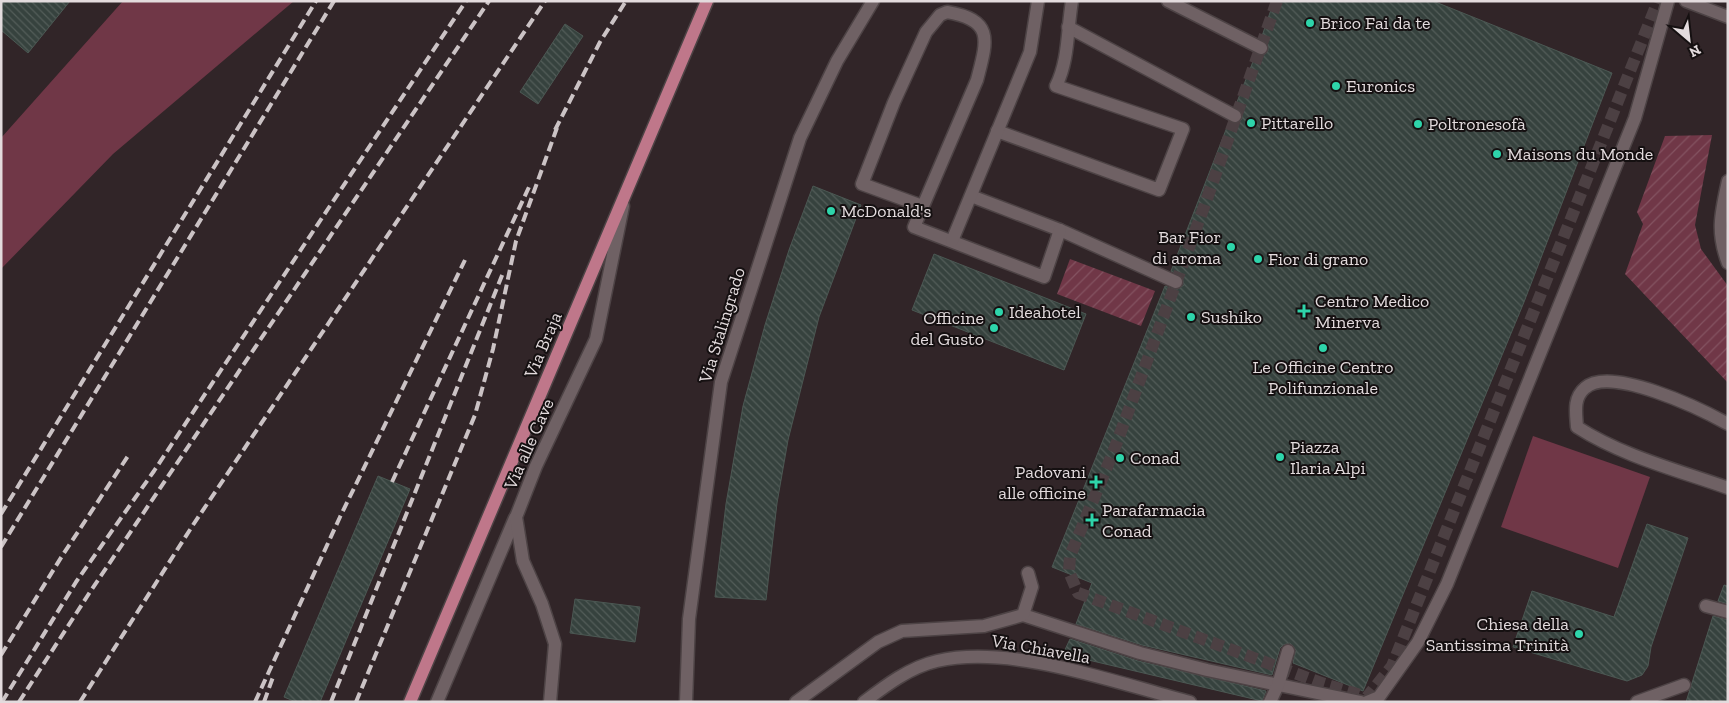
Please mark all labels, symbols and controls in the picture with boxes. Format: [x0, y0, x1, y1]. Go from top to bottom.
place label: Brico Fai da te [1320, 12, 1431, 34]
north arrow [1664, 15, 1714, 65]
marker: Brico Fai da te [1304, 17, 1316, 29]
text: N [1686, 41, 1704, 61]
place label: Euronics [1346, 75, 1415, 97]
marker: Euronics [1330, 80, 1342, 92]
place label: Pittarello [1261, 112, 1333, 134]
place label: Poltronesofà [1428, 113, 1526, 135]
marker: Pittarello [1245, 117, 1257, 129]
marker: Poltronesofà [1412, 118, 1424, 130]
place label: Maisons du Monde [1507, 143, 1653, 165]
marker: Maisons du Monde [1491, 148, 1503, 160]
place label: McDonald's [841, 200, 931, 222]
marker: McDonald's [825, 205, 837, 217]
place label: Bar Fior di aroma [1152, 226, 1221, 269]
marker: Bar Fior di aroma [1225, 241, 1237, 253]
place label: Fior di grano [1268, 248, 1368, 270]
marker: Fior di grano [1252, 253, 1264, 265]
street label: Via Stalingrado [694, 265, 750, 386]
place label: Centro Medico Minerva [1315, 290, 1429, 333]
place label: Ideahotel [1009, 301, 1081, 323]
marker: Centro Medico Minerva [1297, 304, 1311, 318]
marker: Ideahotel [993, 306, 1005, 318]
place label: Sushiko [1201, 306, 1262, 328]
place label: Officine del Gusto [910, 307, 984, 350]
street label: Via Braja [519, 308, 567, 382]
marker: Sushiko [1185, 311, 1197, 323]
marker: Officine del Gusto [988, 322, 1000, 334]
marker: Le Officine Centro Polifunzionale [1317, 342, 1329, 354]
place label: Le Officine Centro Polifunzionale [1252, 356, 1394, 399]
street label: Via alle Cave [499, 395, 559, 494]
place label: Piazza Ilaria Alpi [1290, 436, 1366, 479]
place label: Conad [1130, 447, 1180, 469]
marker: Piazza Ilaria Alpi [1274, 451, 1286, 463]
marker: Conad [1114, 452, 1126, 464]
place label: Padovani alle officine [998, 461, 1086, 504]
marker: Padovani alle officine [1090, 476, 1102, 488]
place label: Parafarmacia Conad [1102, 499, 1206, 542]
marker: Parafarmacia Conad [1086, 514, 1098, 526]
place label: Chiesa della Santissima Trinità [1426, 613, 1569, 656]
marker: Chiesa della Santissima Trinità [1573, 628, 1585, 640]
street label: Via Chiavella [989, 629, 1092, 669]

